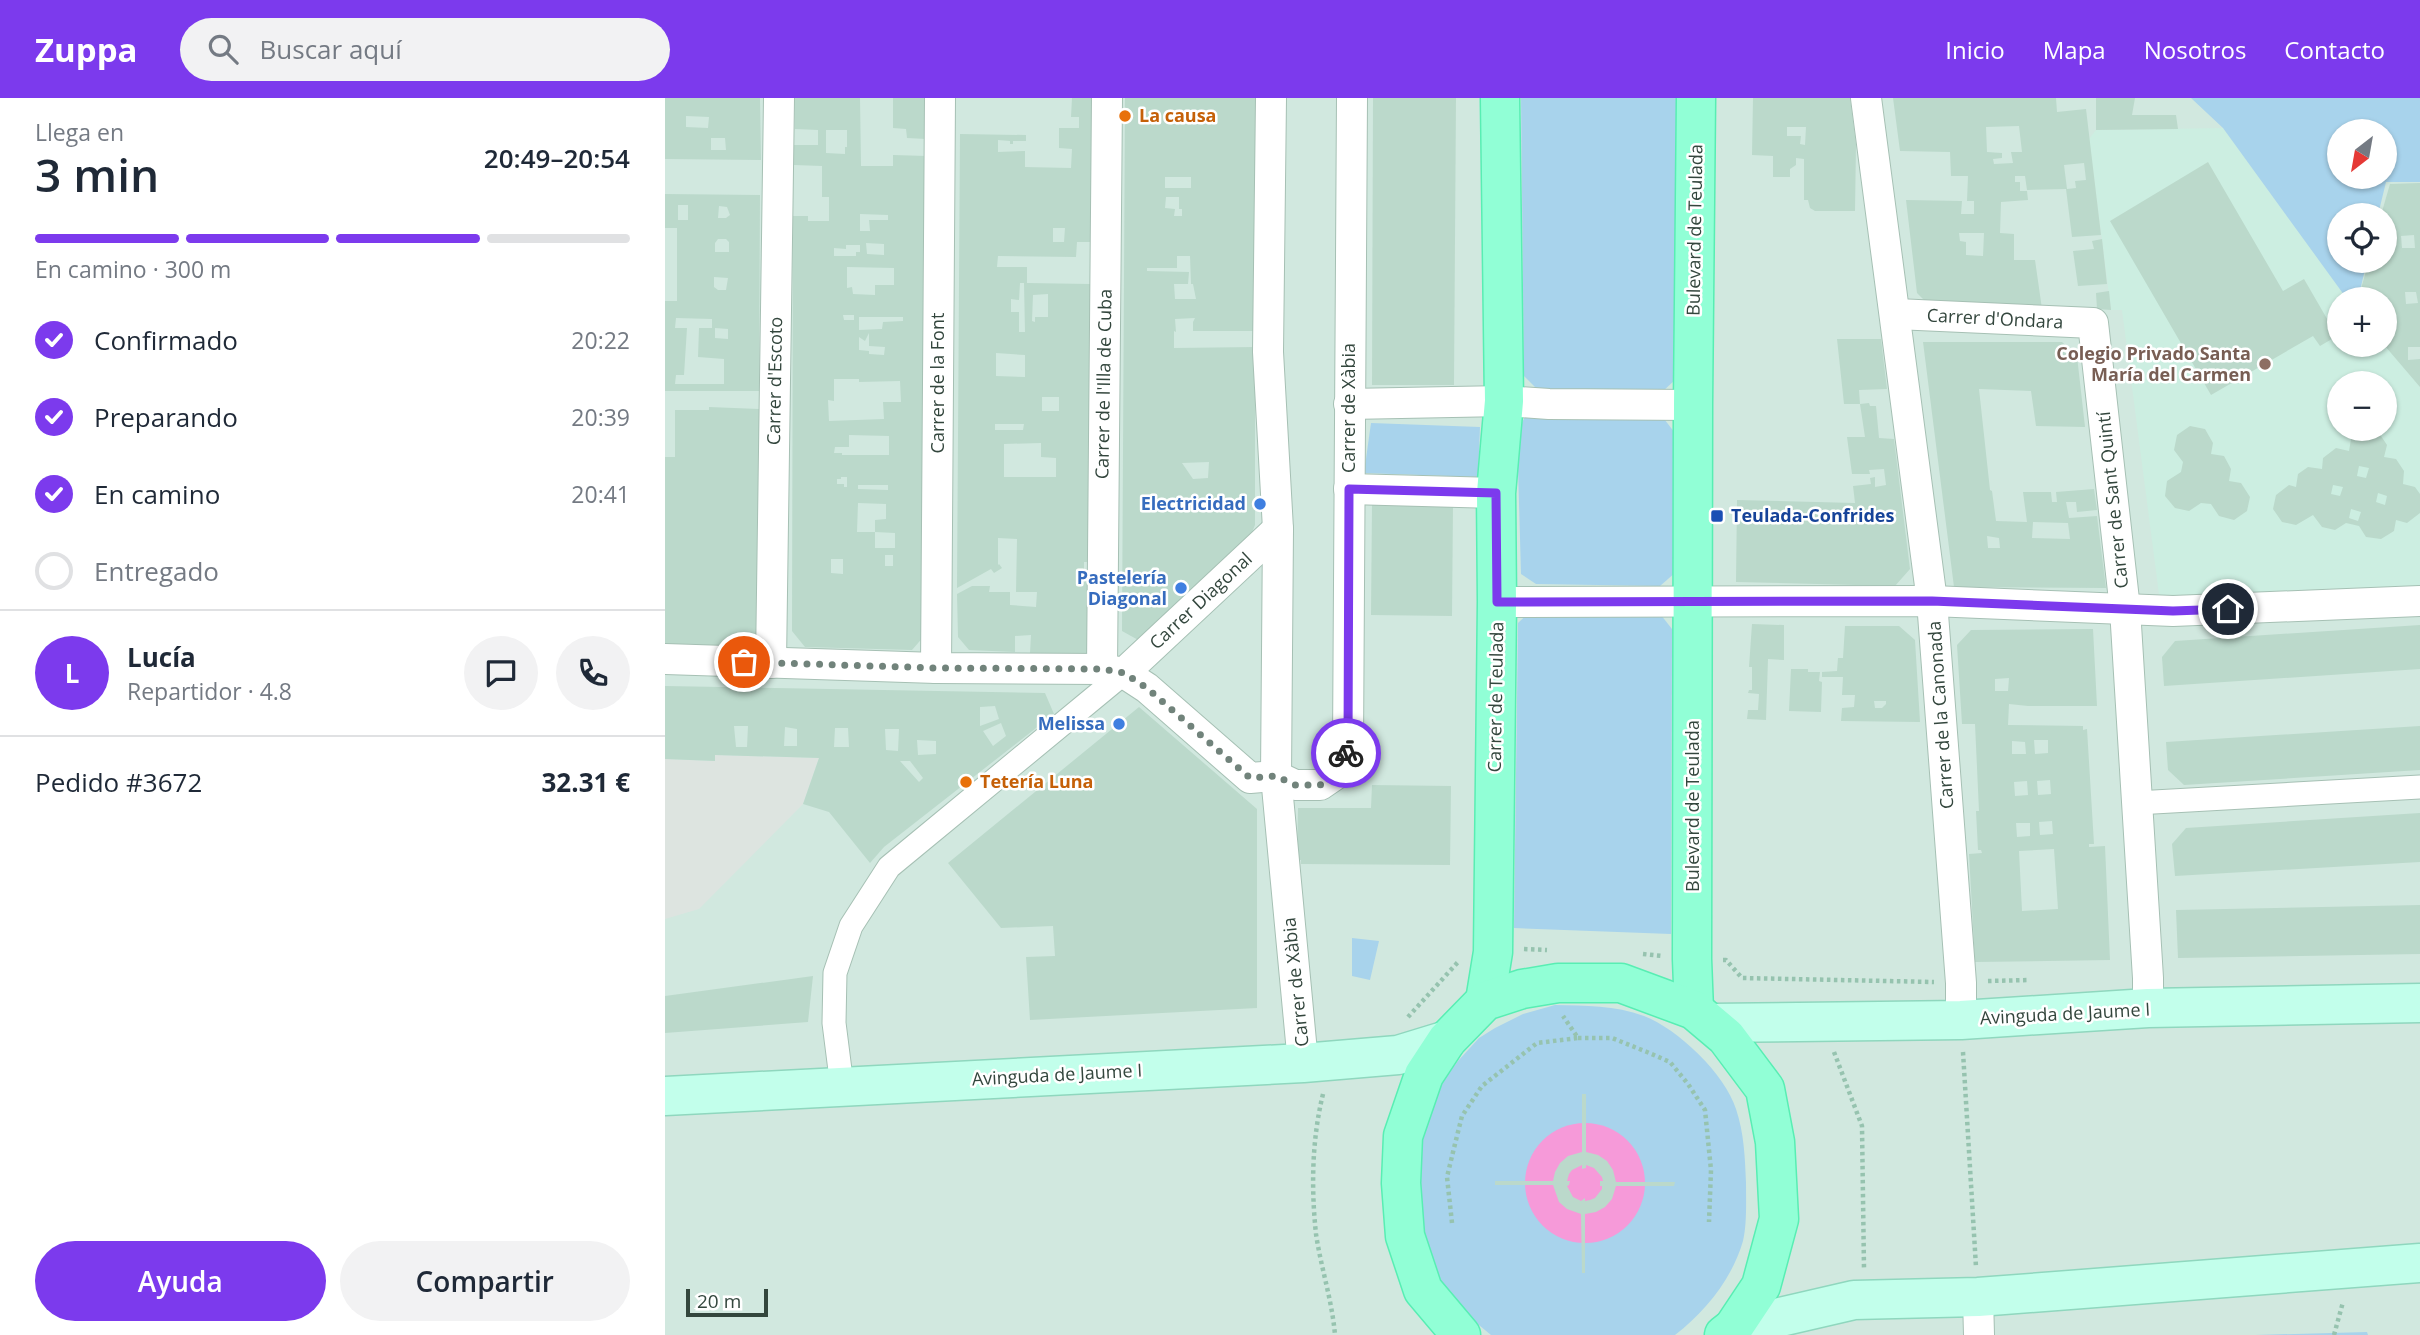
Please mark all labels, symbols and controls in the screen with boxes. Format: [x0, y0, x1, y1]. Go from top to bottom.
search box [180, 18, 670, 81]
text: Zuppa [35, 27, 138, 72]
icon: search [204, 30, 242, 68]
text: Buscar aquí [260, 31, 402, 67]
text: Inicio [1945, 33, 2005, 66]
text: Mapa [2043, 33, 2106, 66]
text: Nosotros [2144, 33, 2246, 66]
text: Contacto [2284, 33, 2385, 66]
place label: La causa [1139, 103, 1217, 127]
marker: La causa [1117, 108, 1133, 124]
text: Llega en [35, 116, 124, 148]
north arrow [2327, 119, 2397, 189]
map controls [2327, 119, 2397, 441]
text: 20:49–20:54 [484, 140, 630, 176]
text: 3 min [35, 143, 159, 205]
street label: Bulevard de Teulada [1681, 144, 1707, 316]
button: locate [2327, 203, 2397, 273]
text: En camino · 300 m [35, 253, 231, 285]
button: + [2327, 287, 2397, 357]
street label: Carrer de l'Illa de Cuba [1089, 289, 1117, 479]
street label: Carrer d'Ondara [1926, 302, 2064, 334]
street label: Carrer de la Font [925, 313, 949, 453]
street label: Carrer d'Escoto [761, 317, 787, 445]
icon: check [35, 321, 73, 359]
text: Confirmado [94, 322, 238, 358]
text: 20:22 [571, 324, 630, 356]
place label: Colegio Privado Santa María del Carmen [2056, 341, 2251, 386]
street label: Carrer de Xàbia [1336, 343, 1360, 473]
marker: Colegio Privado Santa María del Carmen [2257, 356, 2273, 372]
button: − [2327, 371, 2397, 441]
icon: check [35, 398, 73, 436]
text: Preparando [94, 399, 238, 435]
text: 20:39 [571, 401, 630, 433]
street label: Carrer de Sant Quintí [2091, 410, 2133, 590]
icon: check [35, 475, 73, 513]
text: En camino [94, 476, 220, 512]
text: 20:41 [571, 478, 630, 510]
place label: Electricidad [1141, 491, 1246, 515]
marker: Electricidad [1252, 496, 1268, 512]
place label: Teulada-Confrides [1731, 503, 1894, 527]
marker: Teulada-Confrides [1709, 508, 1725, 524]
street label: Carrer Diagonal [1144, 546, 1257, 654]
text: Entregado [94, 553, 219, 589]
place label: Pastelería Diagonal [1077, 565, 1167, 610]
pin [2198, 579, 2258, 639]
marker: Pastelería Diagonal [1173, 580, 1189, 596]
icon: home [2209, 590, 2247, 628]
street label: Carrer de la Canonada [1921, 620, 1959, 810]
street label: Carrer de Teulada [1482, 621, 1508, 772]
pin [714, 632, 774, 692]
button: chat [464, 636, 538, 710]
button: phone [556, 636, 630, 710]
text: Lucía [127, 639, 196, 675]
icon: bag [725, 643, 763, 681]
text: L [65, 655, 79, 691]
text: Repartidor · 4.8 [127, 675, 292, 707]
place label: Melissa [1038, 711, 1105, 735]
marker: Melissa [1111, 716, 1127, 732]
courier [1311, 718, 1381, 788]
street label: Bulevard de Teulada [1680, 720, 1704, 892]
icon: bike [1327, 734, 1365, 772]
text: Pedido #3672 [35, 764, 202, 800]
text: 32.31 € [542, 764, 630, 800]
place label: Tetería Luna [980, 769, 1093, 793]
marker: Tetería Luna [958, 774, 974, 790]
street label: Carrer de Xàbia [1276, 916, 1314, 1048]
street label: Avinguda de Jaume I [1979, 997, 2151, 1029]
street label: Avinguda de Jaume I [971, 1058, 1143, 1090]
button: Ayuda [35, 1241, 326, 1321]
button: Compartir [340, 1241, 630, 1321]
scale bar [686, 1286, 768, 1318]
text: 20 m [697, 1288, 741, 1314]

